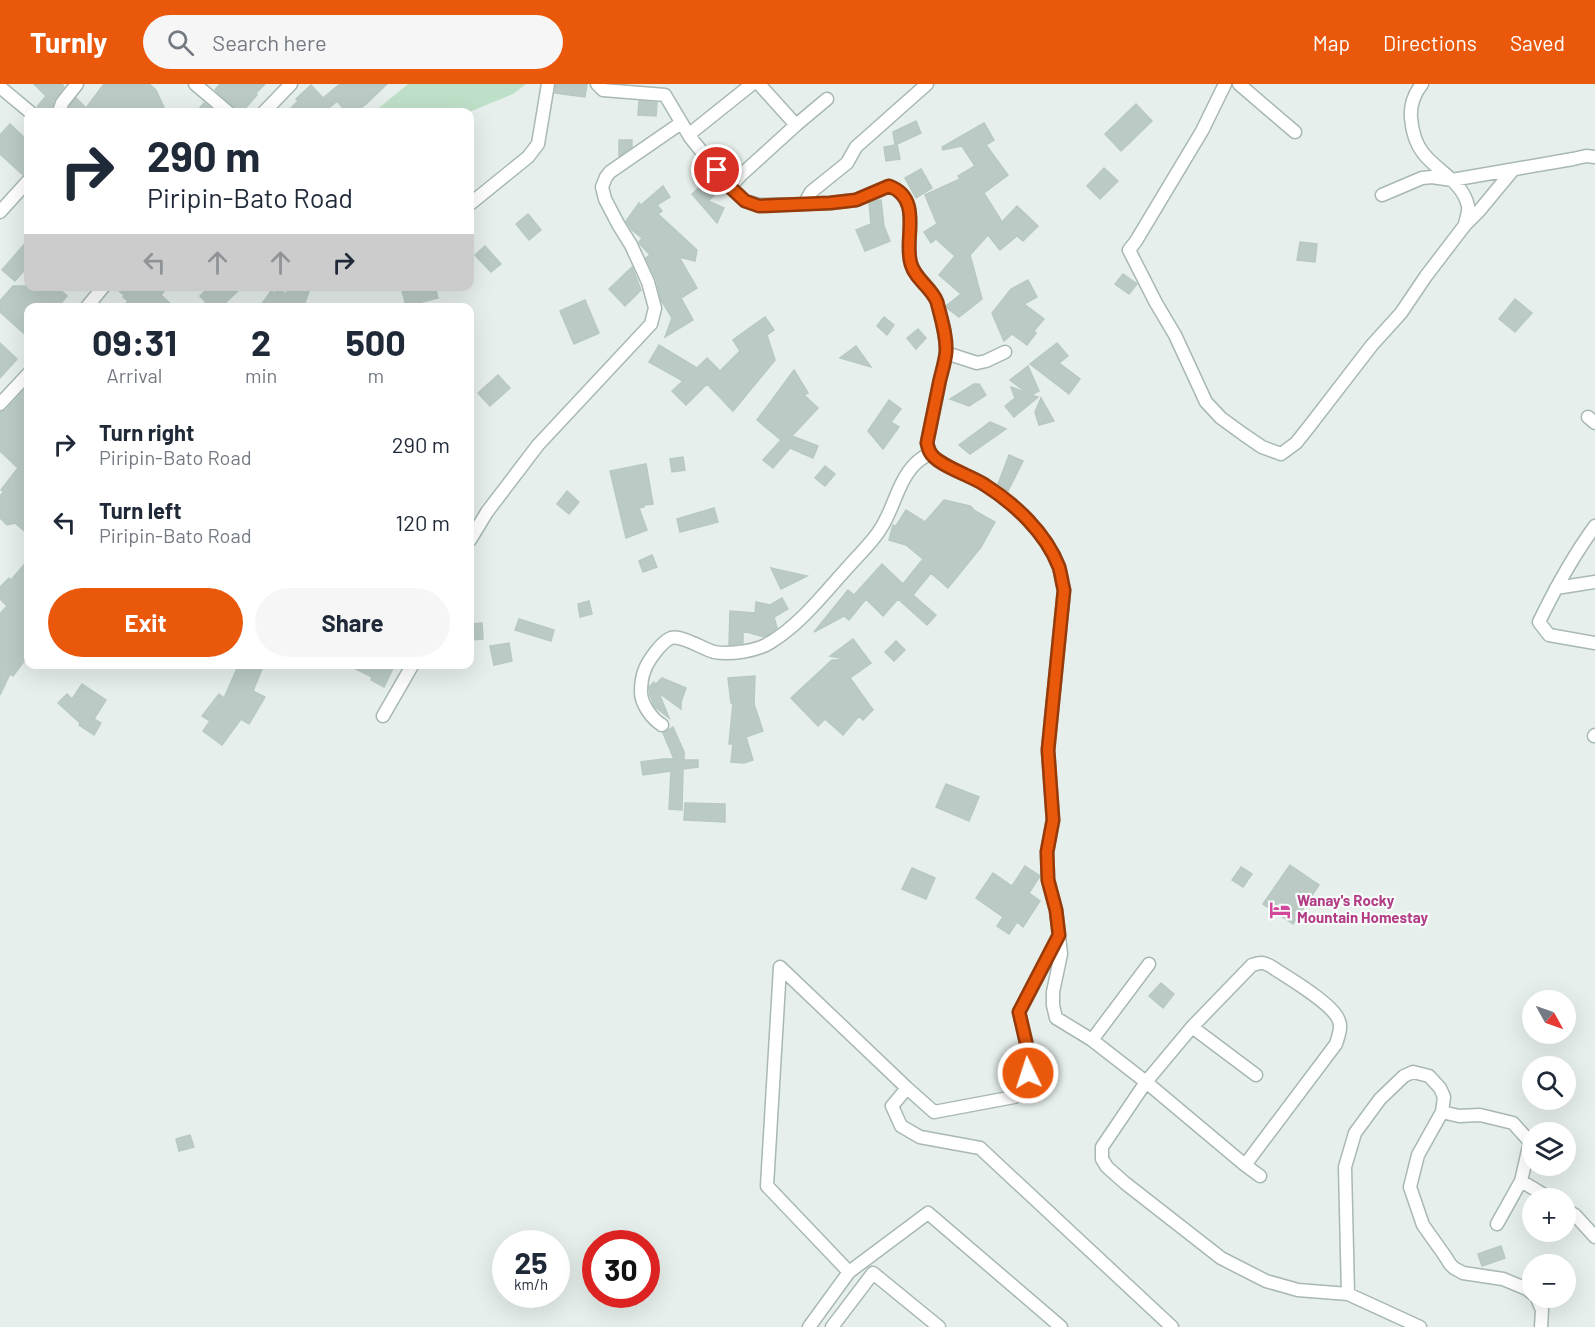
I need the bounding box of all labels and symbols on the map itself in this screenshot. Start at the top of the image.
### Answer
pin [691,144,742,195]
place label: Wanay's Rocky Mountain Homestay [1297,891,1428,926]
hotel icon: Wanay's Rocky Mountain Homestay [1268,898,1292,922]
north arrow [1522,990,1576,1044]
position arrow [996,1041,1060,1105]
speed limit sign: 30 [582,1230,660,1308]

